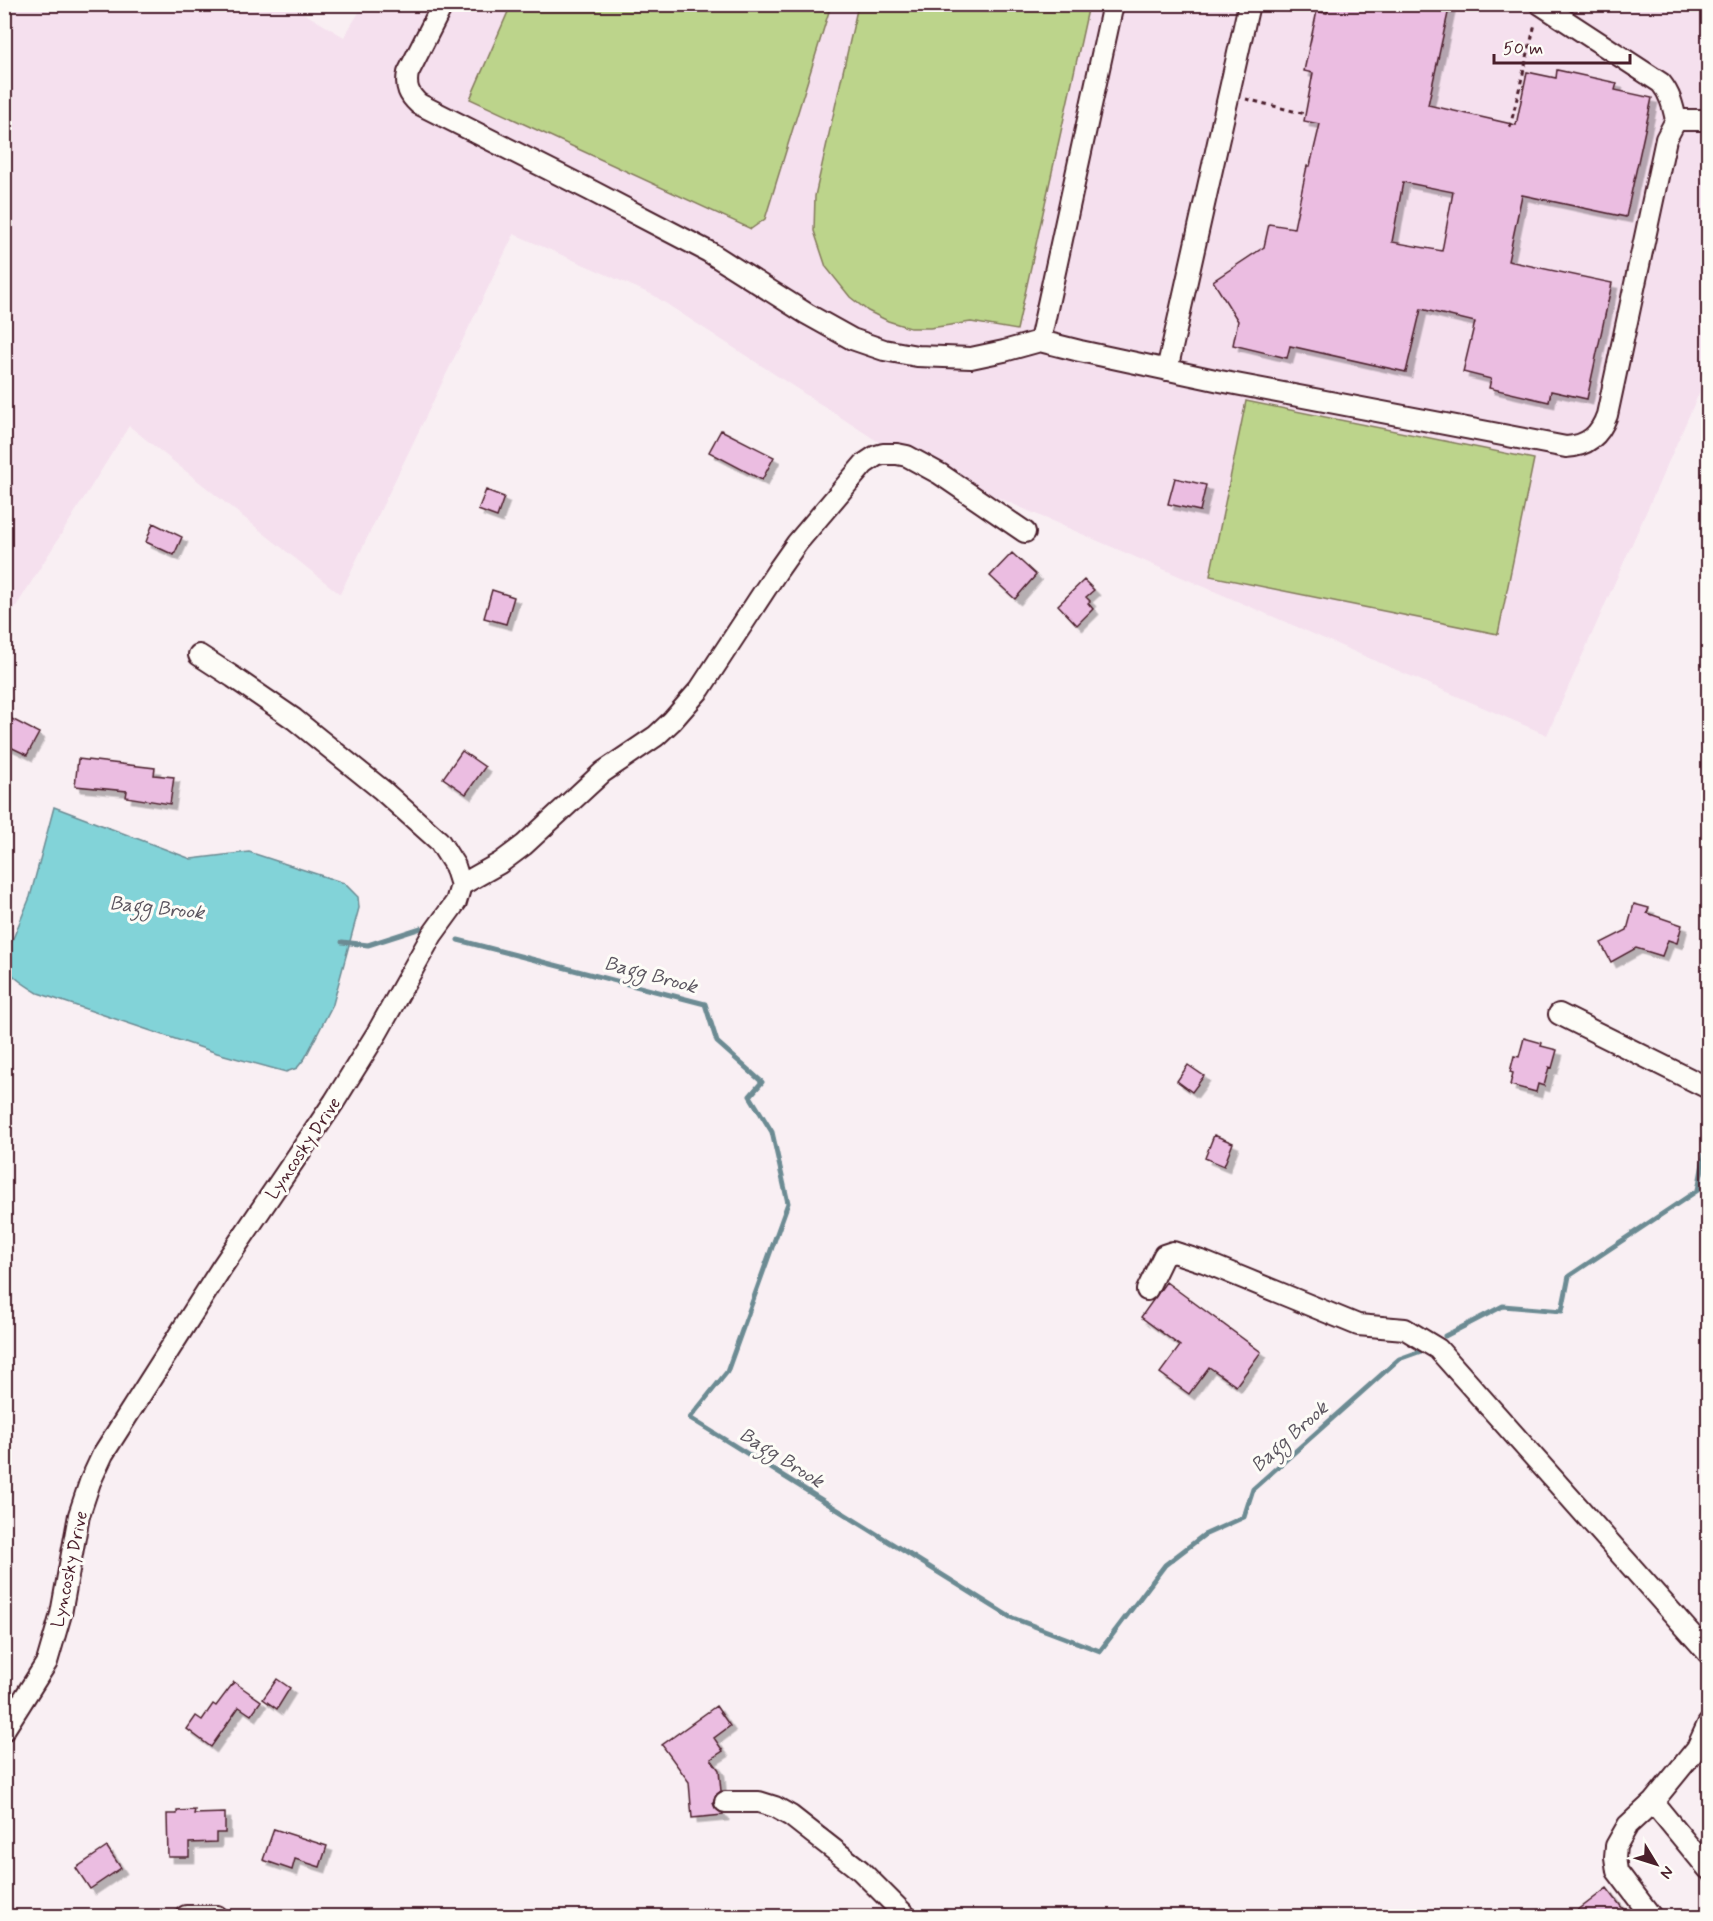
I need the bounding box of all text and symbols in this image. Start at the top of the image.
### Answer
scale bar [1494,27,1630,65]
text: 50 m [1503,37,1543,61]
water label: Bagg Brook [108,890,207,929]
water label: Bagg Brook [601,950,702,1003]
street label: Lyncosky Drive [261,1093,347,1204]
water label: Bagg Brook [1246,1394,1337,1480]
water label: Bagg Brook [733,1422,830,1498]
street label: Lyncosky Drive [46,1509,94,1630]
north arrow [1626,1834,1686,1894]
text: N [1655,1862,1678,1883]

